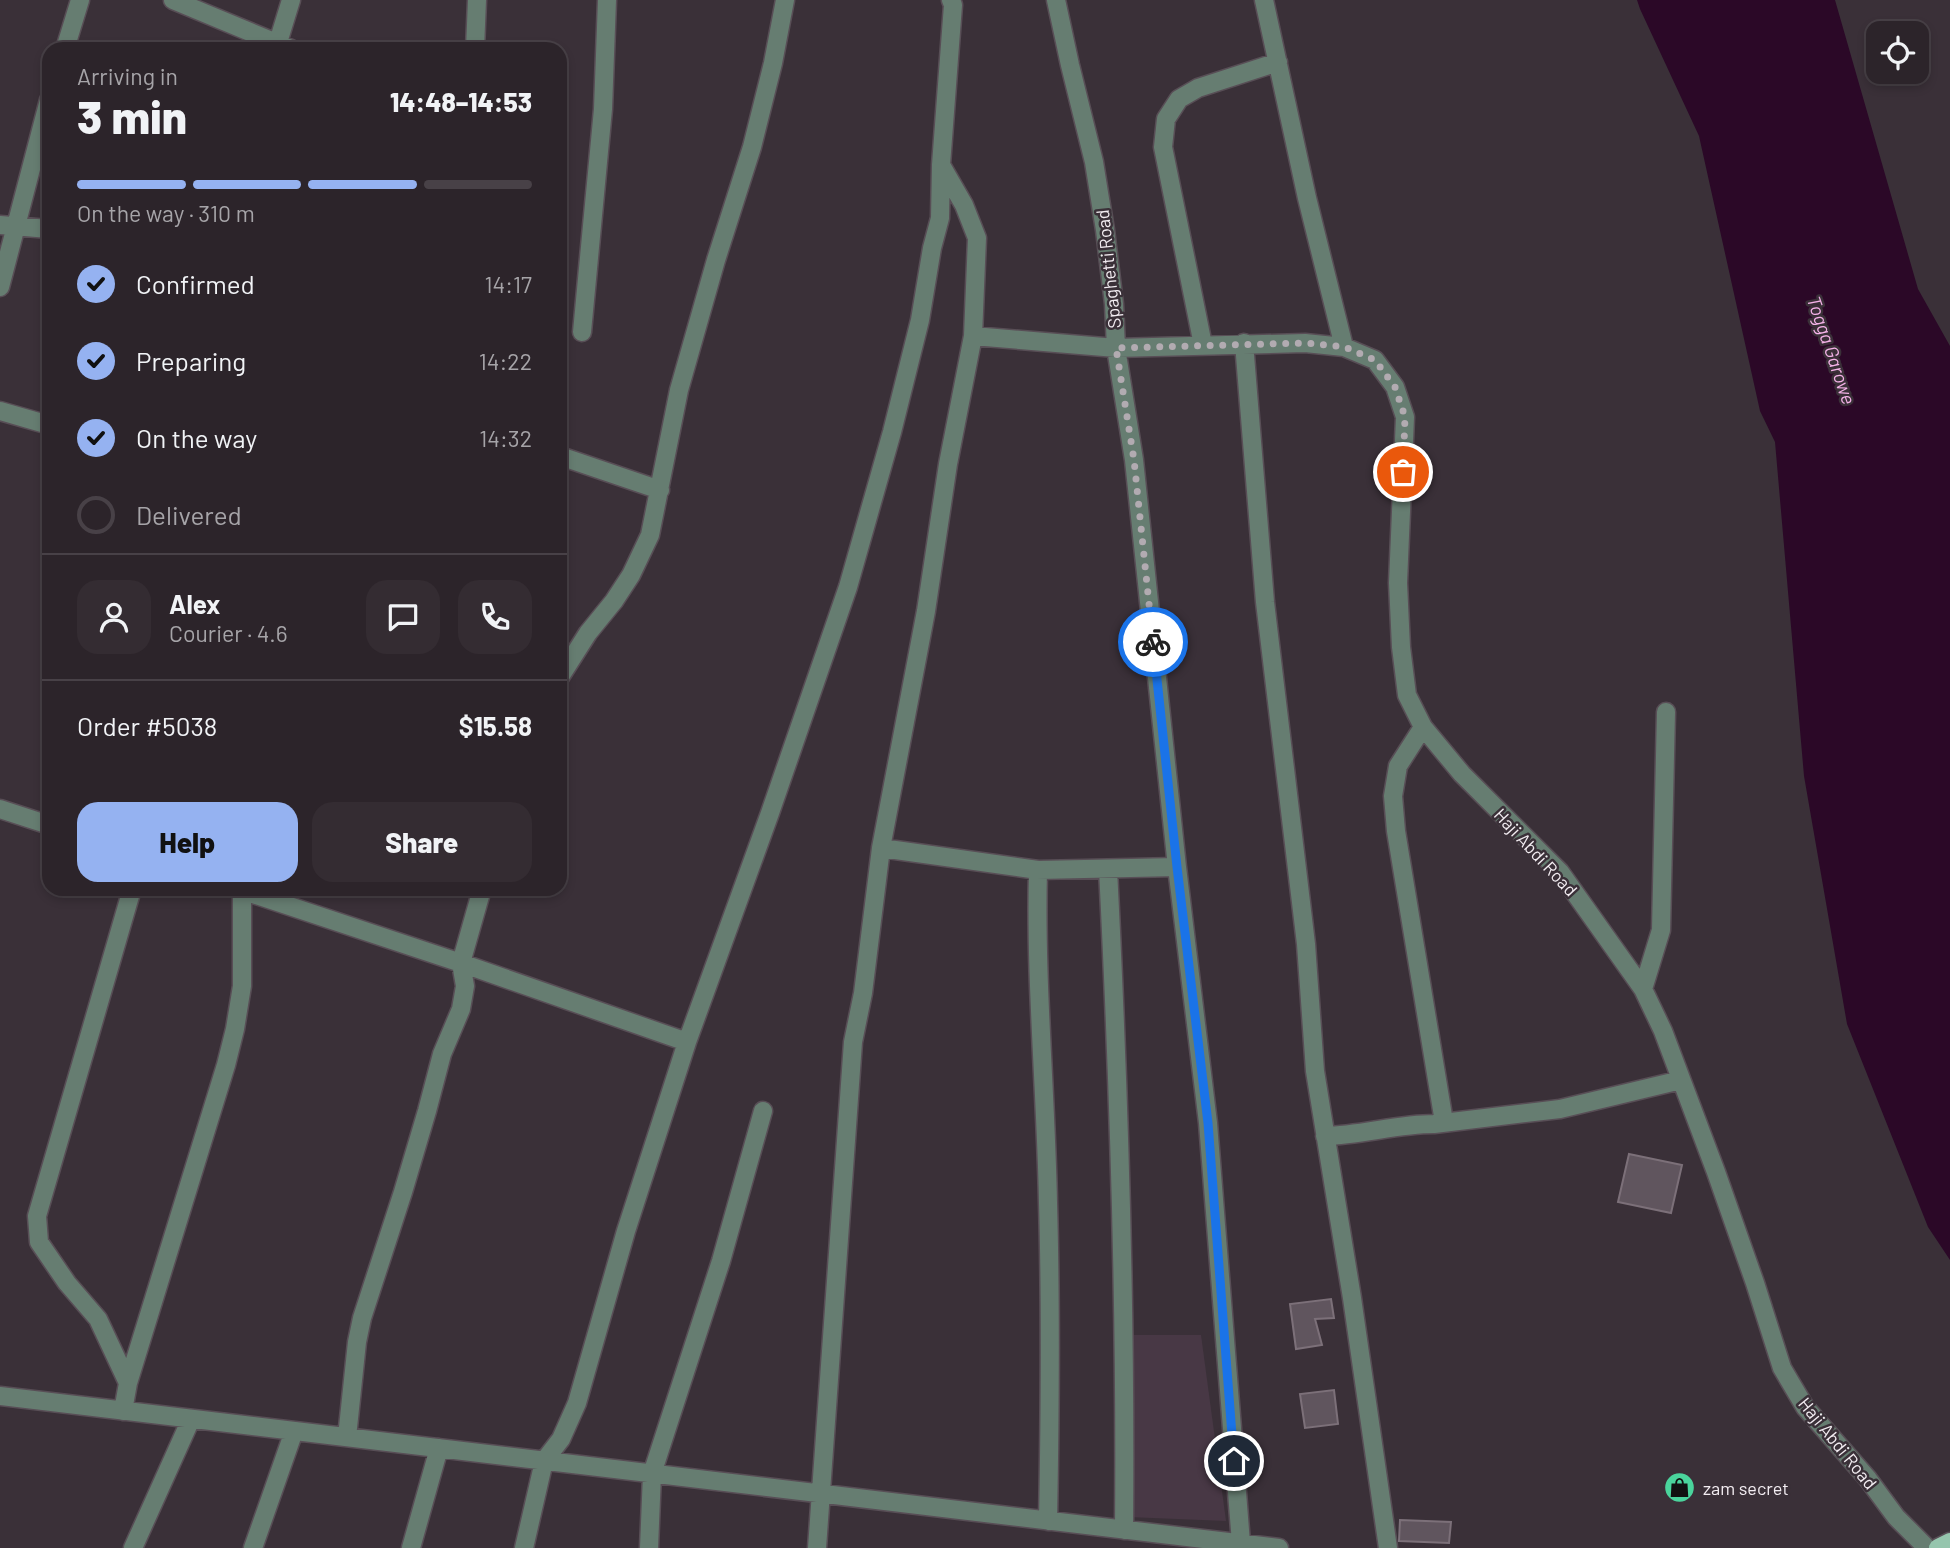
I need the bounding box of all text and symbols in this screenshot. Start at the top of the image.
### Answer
map controls [1866,21,1929,84]
button: locate [1866,21,1929,84]
text: Arriving in [77,62,178,90]
text: 14:48–14:53 [390,86,532,117]
text: 3 min [77,88,187,143]
text: On the way · 310 m [77,199,255,227]
street label: Spaghetti Road [1091,208,1125,330]
icon: check [77,265,115,303]
text: Confirmed [136,268,255,299]
text: 14:17 [485,270,532,298]
water label: Togga Garowe [1803,293,1861,407]
icon: check [77,342,115,380]
text: Preparing [136,345,246,376]
text: 14:22 [479,347,532,375]
icon: check [77,419,115,457]
text: On the way [136,422,257,453]
text: 14:32 [479,424,532,452]
pin [1373,442,1433,502]
icon: bag [1384,453,1422,491]
text: Delivered [136,499,242,530]
button: person [77,580,151,654]
button: chat [366,580,440,654]
button: phone [458,580,532,654]
text: Alex [169,588,220,619]
courier [1118,607,1188,677]
text: Courier · 4.6 [169,619,288,647]
icon: bike [1134,623,1172,661]
text: Order #5038 [77,710,217,741]
text: $15.58 [459,710,532,741]
button: Help [77,802,298,882]
button: Share [312,802,532,882]
street label: Haji Abdi Road [1490,804,1582,900]
street label: Haji Abdi Road [1794,1393,1882,1493]
pin [1204,1431,1264,1491]
icon: home [1215,1442,1253,1480]
shop icon: zam secret [1663,1471,1697,1505]
place label: zam secret [1703,1477,1789,1499]

